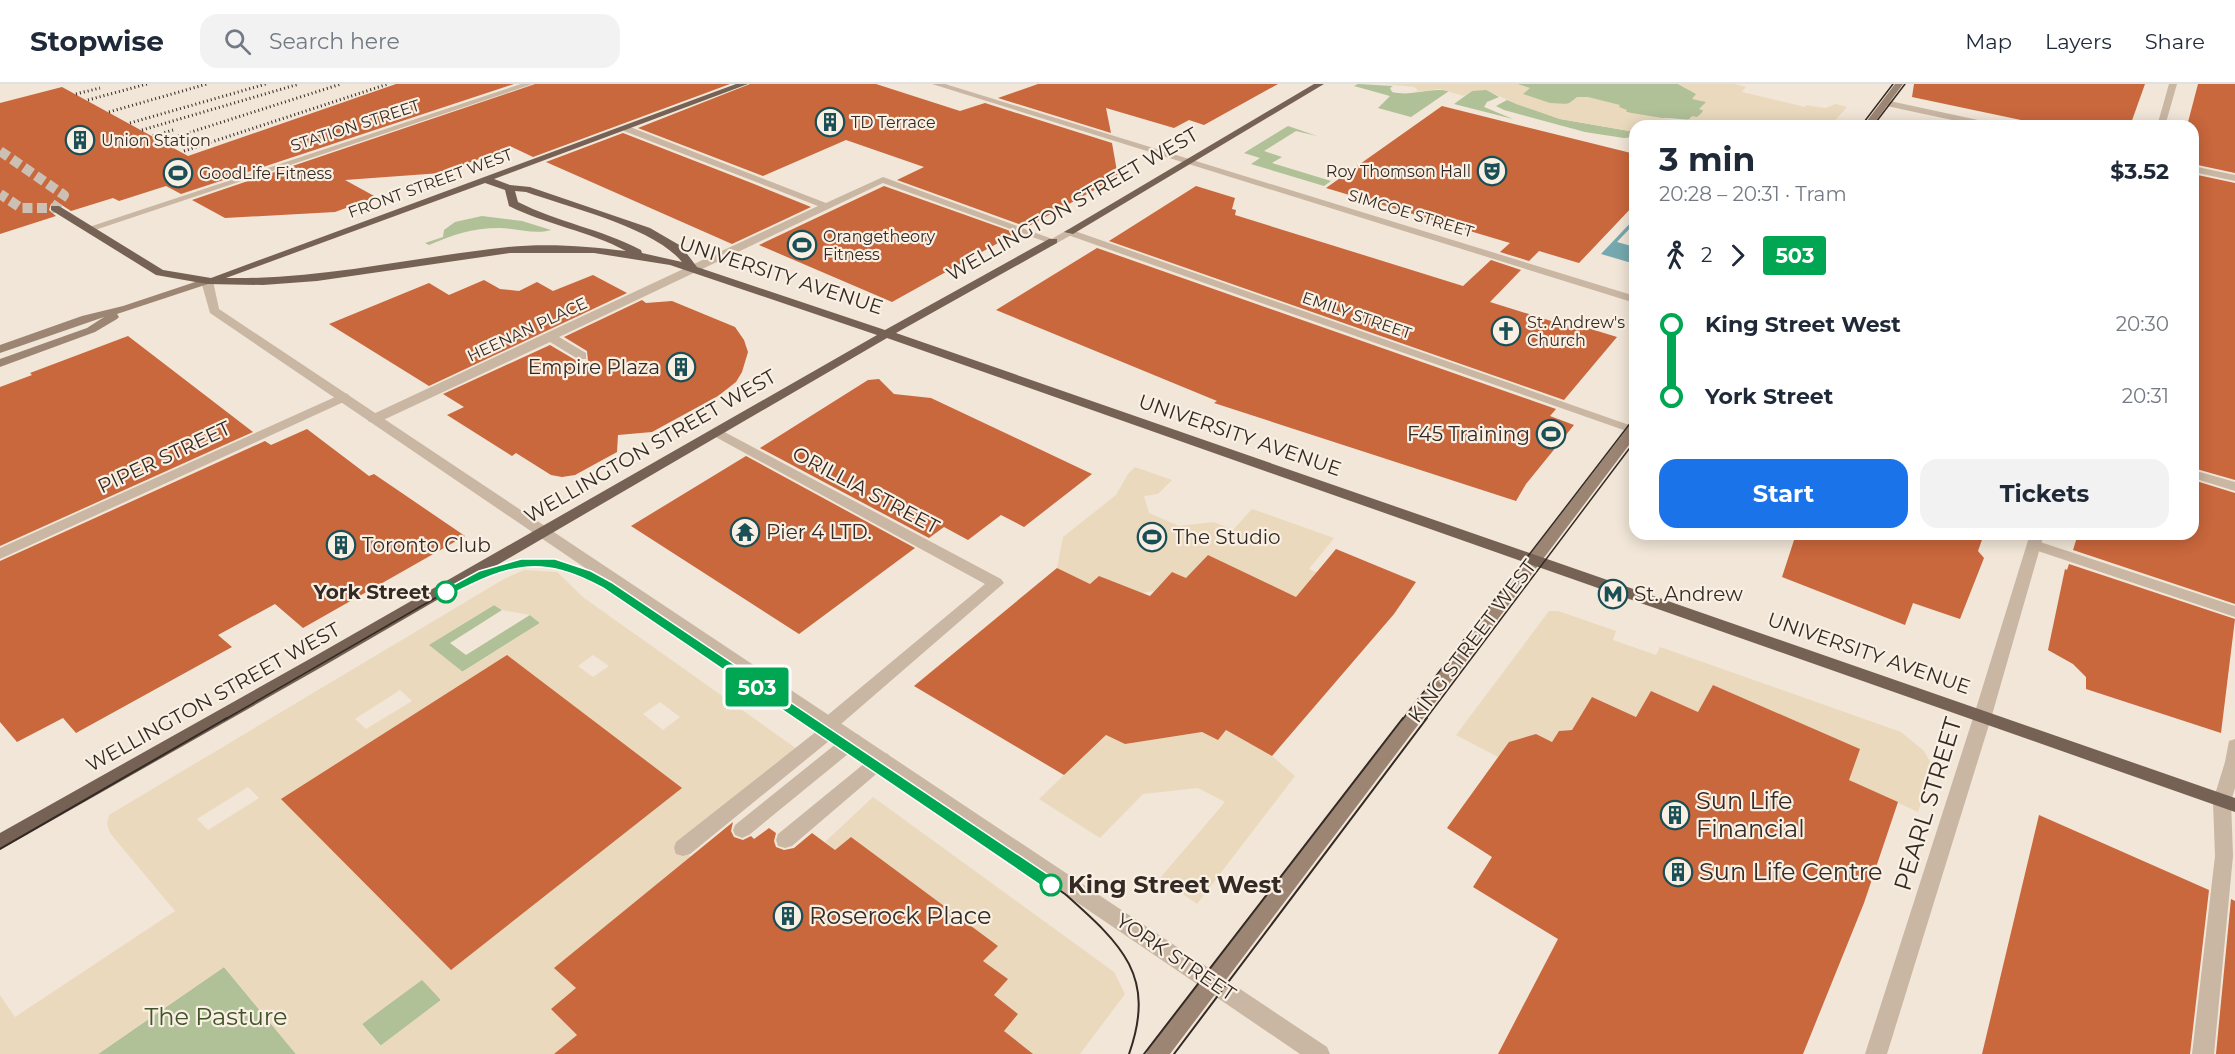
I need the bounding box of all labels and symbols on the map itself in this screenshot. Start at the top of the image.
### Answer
street label: STATION STREET [288,95,423,155]
building icon: TD Terrace [814,106,846,138]
place label: TD Terrace [851,113,936,132]
street label: WELLINGTON STREET WEST [942,122,1203,286]
building icon: Union Station [64,124,96,156]
place label: Union Station [101,131,211,150]
street label: FRONT STREET WEST [345,145,516,222]
theatre icon: Roy Thomson Hall [1476,155,1508,187]
sports icon: GoodLife Fitness [162,157,194,189]
place label: Roy Thomson Hall [1326,162,1471,181]
place label: GoodLife Fitness [199,164,332,183]
street label: SIMCOE STREET [1346,185,1477,242]
place label: Orangetheory Fitness [823,227,935,264]
sports icon: Orangetheory Fitness [786,229,818,261]
street label: UNIVERSITY AVENUE [676,231,886,319]
street label: EMILY STREET [1300,288,1415,343]
street label: HEENAN PLACE [464,293,590,366]
place label: St. Andrew's Church [1527,313,1625,350]
church icon: St. Andrew's Church [1490,315,1522,347]
building icon: Empire Plaza [665,351,697,383]
place label: Empire Plaza [528,355,660,379]
street label: WELLINGTON STREET WEST [520,364,781,528]
street label: UNIVERSITY AVENUE [1135,389,1345,481]
street label: PIPER STREET [94,416,235,498]
sports icon: F45 Training [1535,418,1567,450]
place label: F45 Training [1407,422,1530,446]
street label: ORILLIA STREET [789,441,944,539]
temple icon: Pier 4 LTD. [729,516,761,548]
place label: Pier 4 LTD. [766,520,872,544]
sports icon: The Studio [1136,521,1168,553]
place label: The Studio [1173,525,1281,549]
building icon: Toronto Club [325,529,357,561]
place label: Toronto Club [362,533,491,557]
street label: KING STREET WEST [1403,554,1541,727]
metro station icon: St. Andrew [1597,578,1629,610]
place label: York Street [312,580,430,604]
marker: York Street [435,581,457,603]
place label: St. Andrew [1634,582,1743,606]
street label: UNIVERSITY AVENUE [1764,607,1974,699]
street label: WELLINGTON STREET WEST [82,617,345,777]
line badge: 503 [722,668,792,706]
street label: PEARL STREET [1887,714,1968,894]
place label: Sun Life Financial [1696,786,1805,843]
building icon: Sun Life Financial [1659,799,1691,831]
building icon: Sun Life Centre [1662,856,1694,888]
place label: Sun Life Centre [1699,857,1882,886]
place label: King Street West [1068,870,1282,899]
marker: King Street West [1040,874,1062,896]
building icon: Roserock Place [772,900,804,932]
place label: Roserock Place [809,901,992,930]
street label: YORK STREET [1112,908,1241,1006]
park label: The Pasture [144,1002,288,1031]

